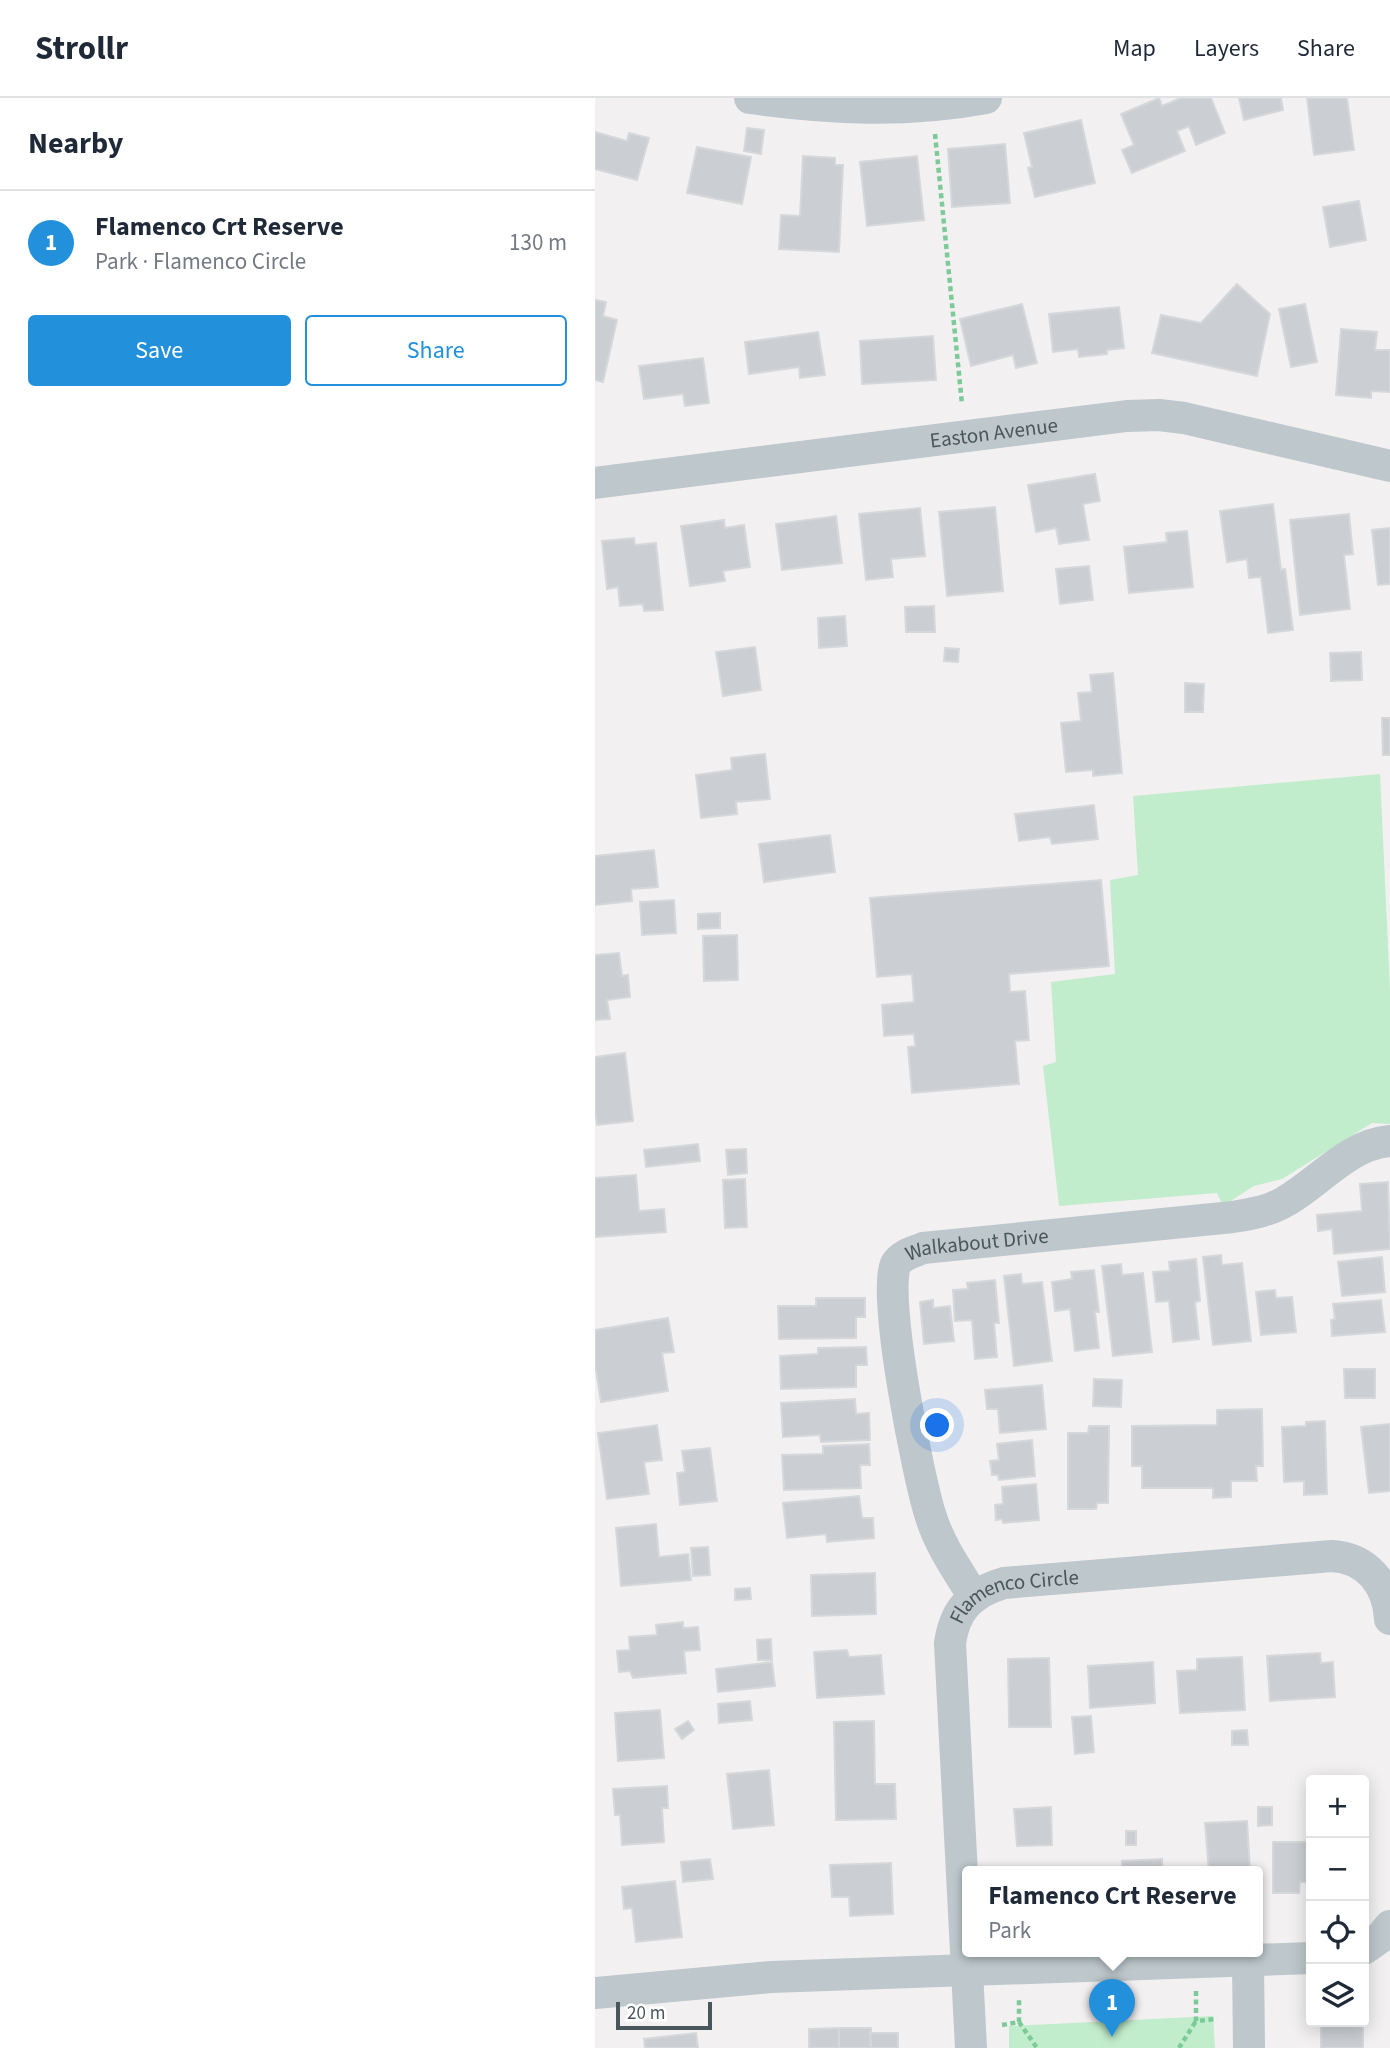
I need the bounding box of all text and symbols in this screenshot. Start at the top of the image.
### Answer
text: Strollr [35,25,128,72]
text: Map [1113,31,1156,66]
text: Layers [1194,31,1259,66]
text: Share [1297,31,1355,66]
text: Nearby [28,122,123,165]
text: Flamenco Crt Reserve [95,208,344,245]
text: 1 [45,226,57,259]
text: 130 m [509,226,567,259]
text: Park · Flamenco Circle [95,245,306,278]
button: Save [28,315,291,386]
button: Share [305,315,567,386]
street label: Easton Avenue [928,410,1060,456]
street label: Walkabout Drive [901,1221,1050,1269]
your location [920,1408,954,1442]
street label: Flamenco Circle [942,1562,1080,1629]
map controls [1306,1775,1369,2027]
button: + [1306,1775,1369,1838]
button: − [1306,1838,1369,1901]
popup [962,1866,1263,1957]
text: Flamenco Crt Reserve [988,1877,1237,1914]
button: locate [1306,1901,1369,1964]
text: Park [988,1914,1031,1947]
button: layers [1306,1964,1369,2027]
pin: 1 [1089,1979,1135,2037]
scale bar [616,1999,712,2031]
text: 20 m [627,2000,665,2027]

